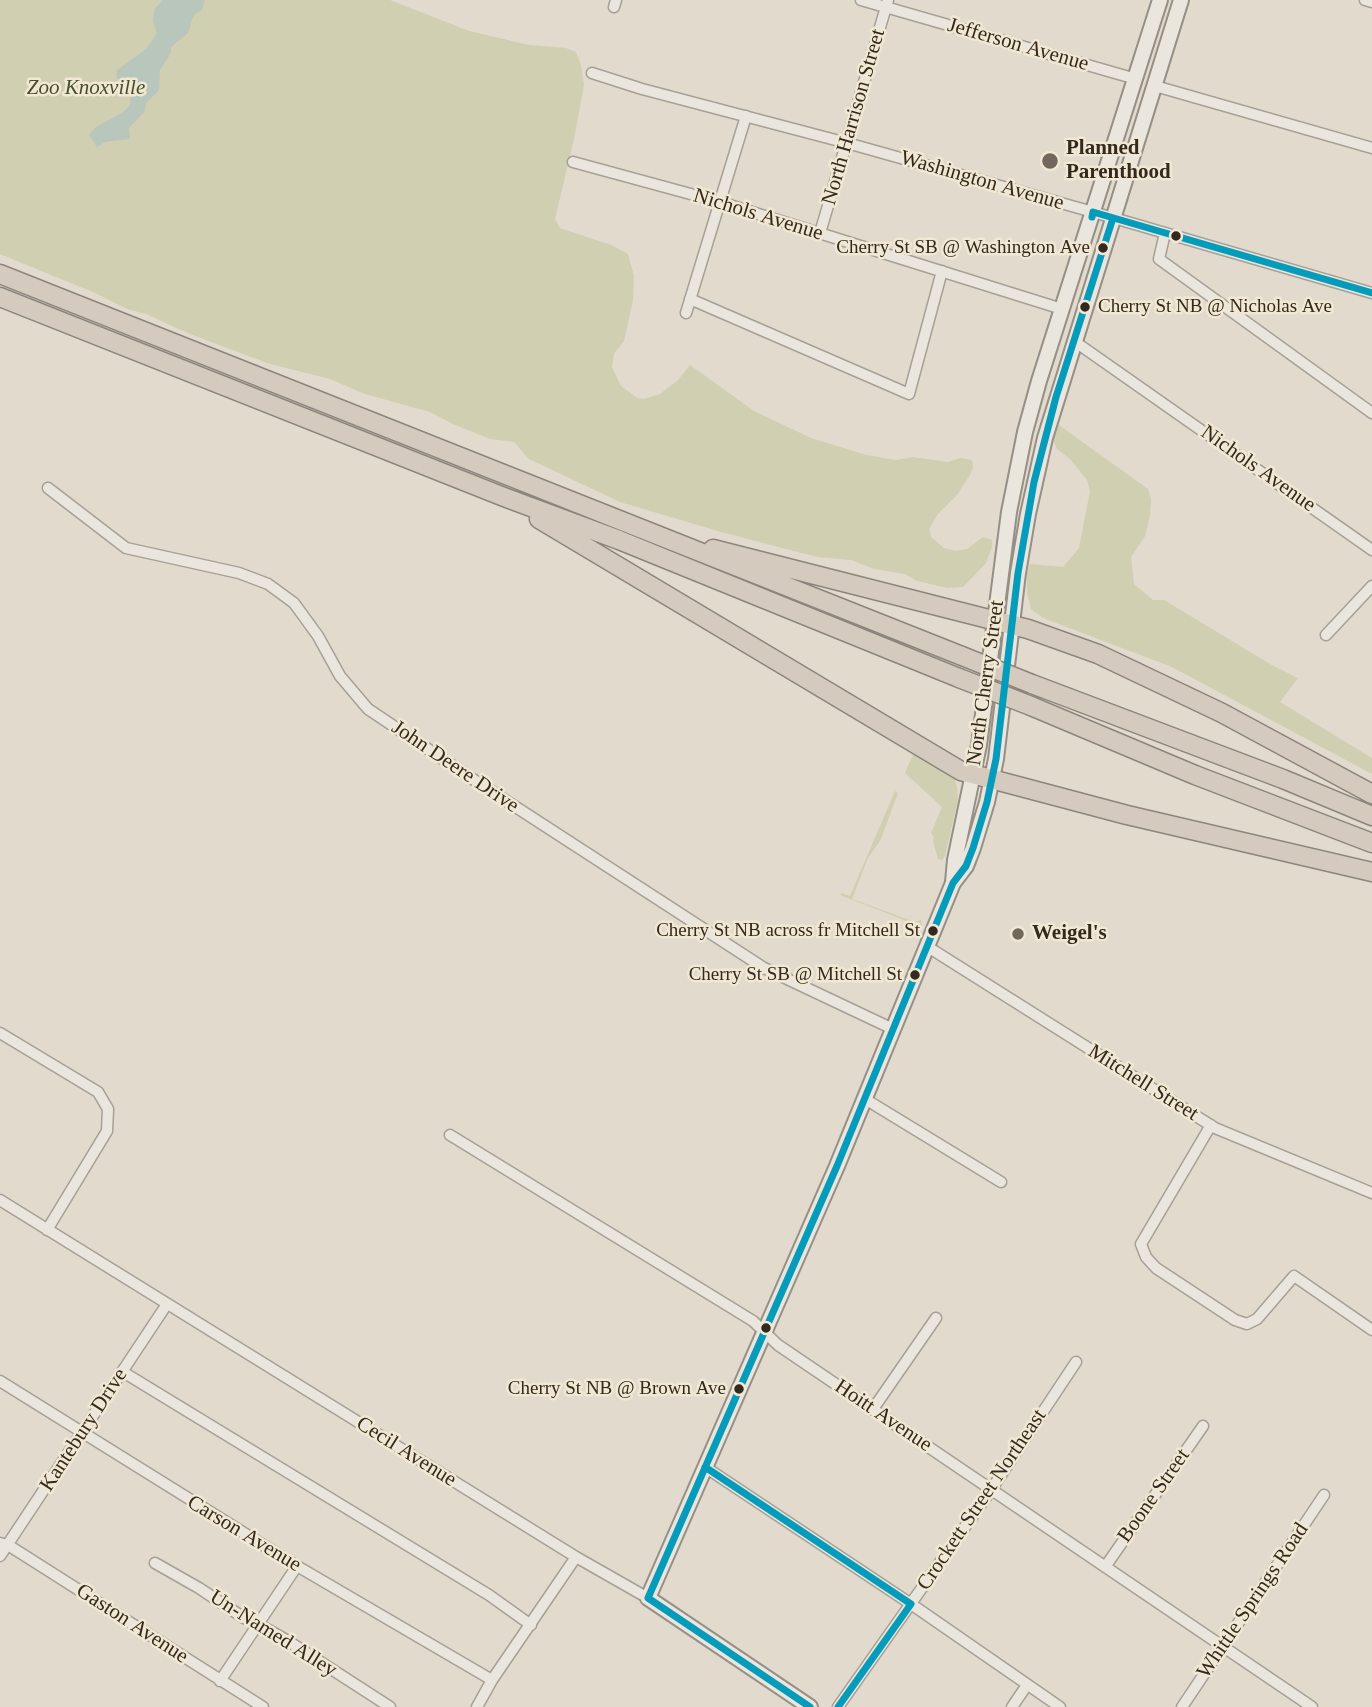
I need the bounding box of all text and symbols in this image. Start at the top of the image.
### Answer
street label: Jefferson Avenue [945,13,1091,77]
street label: North Harrison Street [817,26,891,208]
park label: Zoo Knoxville [27,75,145,101]
place label: Planned Parenthood [1066,136,1171,186]
street label: Washington Avenue [897,146,1067,216]
marker: Planned Parenthood [1040,151,1060,171]
street label: Nichols Avenue [690,183,826,247]
unlabelled marker [1169,229,1183,243]
place label: Cherry St SB @ Washington Ave [836,237,1090,259]
marker: Cherry St SB @ Washington Ave [1096,241,1110,255]
place label: Cherry St NB @ Nicholas Ave [1098,296,1332,318]
marker: Cherry St NB @ Nicholas Ave [1078,300,1092,314]
street label: Nichols Avenue [1196,420,1320,518]
street label: North Cherry Street [962,599,1010,767]
street label: John Deere Drive [387,715,523,819]
place label: Cherry St NB across fr Mitchell St [656,920,920,942]
place label: Weigel's [1032,921,1107,947]
marker: Cherry St NB across fr Mitchell St [926,924,940,938]
marker: Weigel's [1010,926,1026,942]
place label: Cherry St SB @ Mitchell St [689,964,902,986]
marker: Cherry St SB @ Mitchell St [908,968,922,982]
street label: Mitchell Street [1083,1039,1203,1127]
unlabelled marker [759,1321,773,1335]
street label: Kantebury Drive [35,1364,133,1496]
street label: Hoitt Avenue [829,1374,937,1458]
place label: Cherry St NB @ Brown Ave [508,1378,726,1400]
marker: Cherry St NB @ Brown Ave [732,1382,746,1396]
street label: Crockett Street Northeast [912,1404,1052,1596]
street label: Cecil Avenue [351,1411,461,1493]
street label: Boone Street [1112,1444,1196,1548]
street label: Carson Avenue [182,1490,306,1578]
street label: Whittle Springs Road [1192,1519,1314,1683]
street label: Gaston Avenue [71,1578,193,1670]
street label: Un-Named Alley [205,1585,341,1683]

